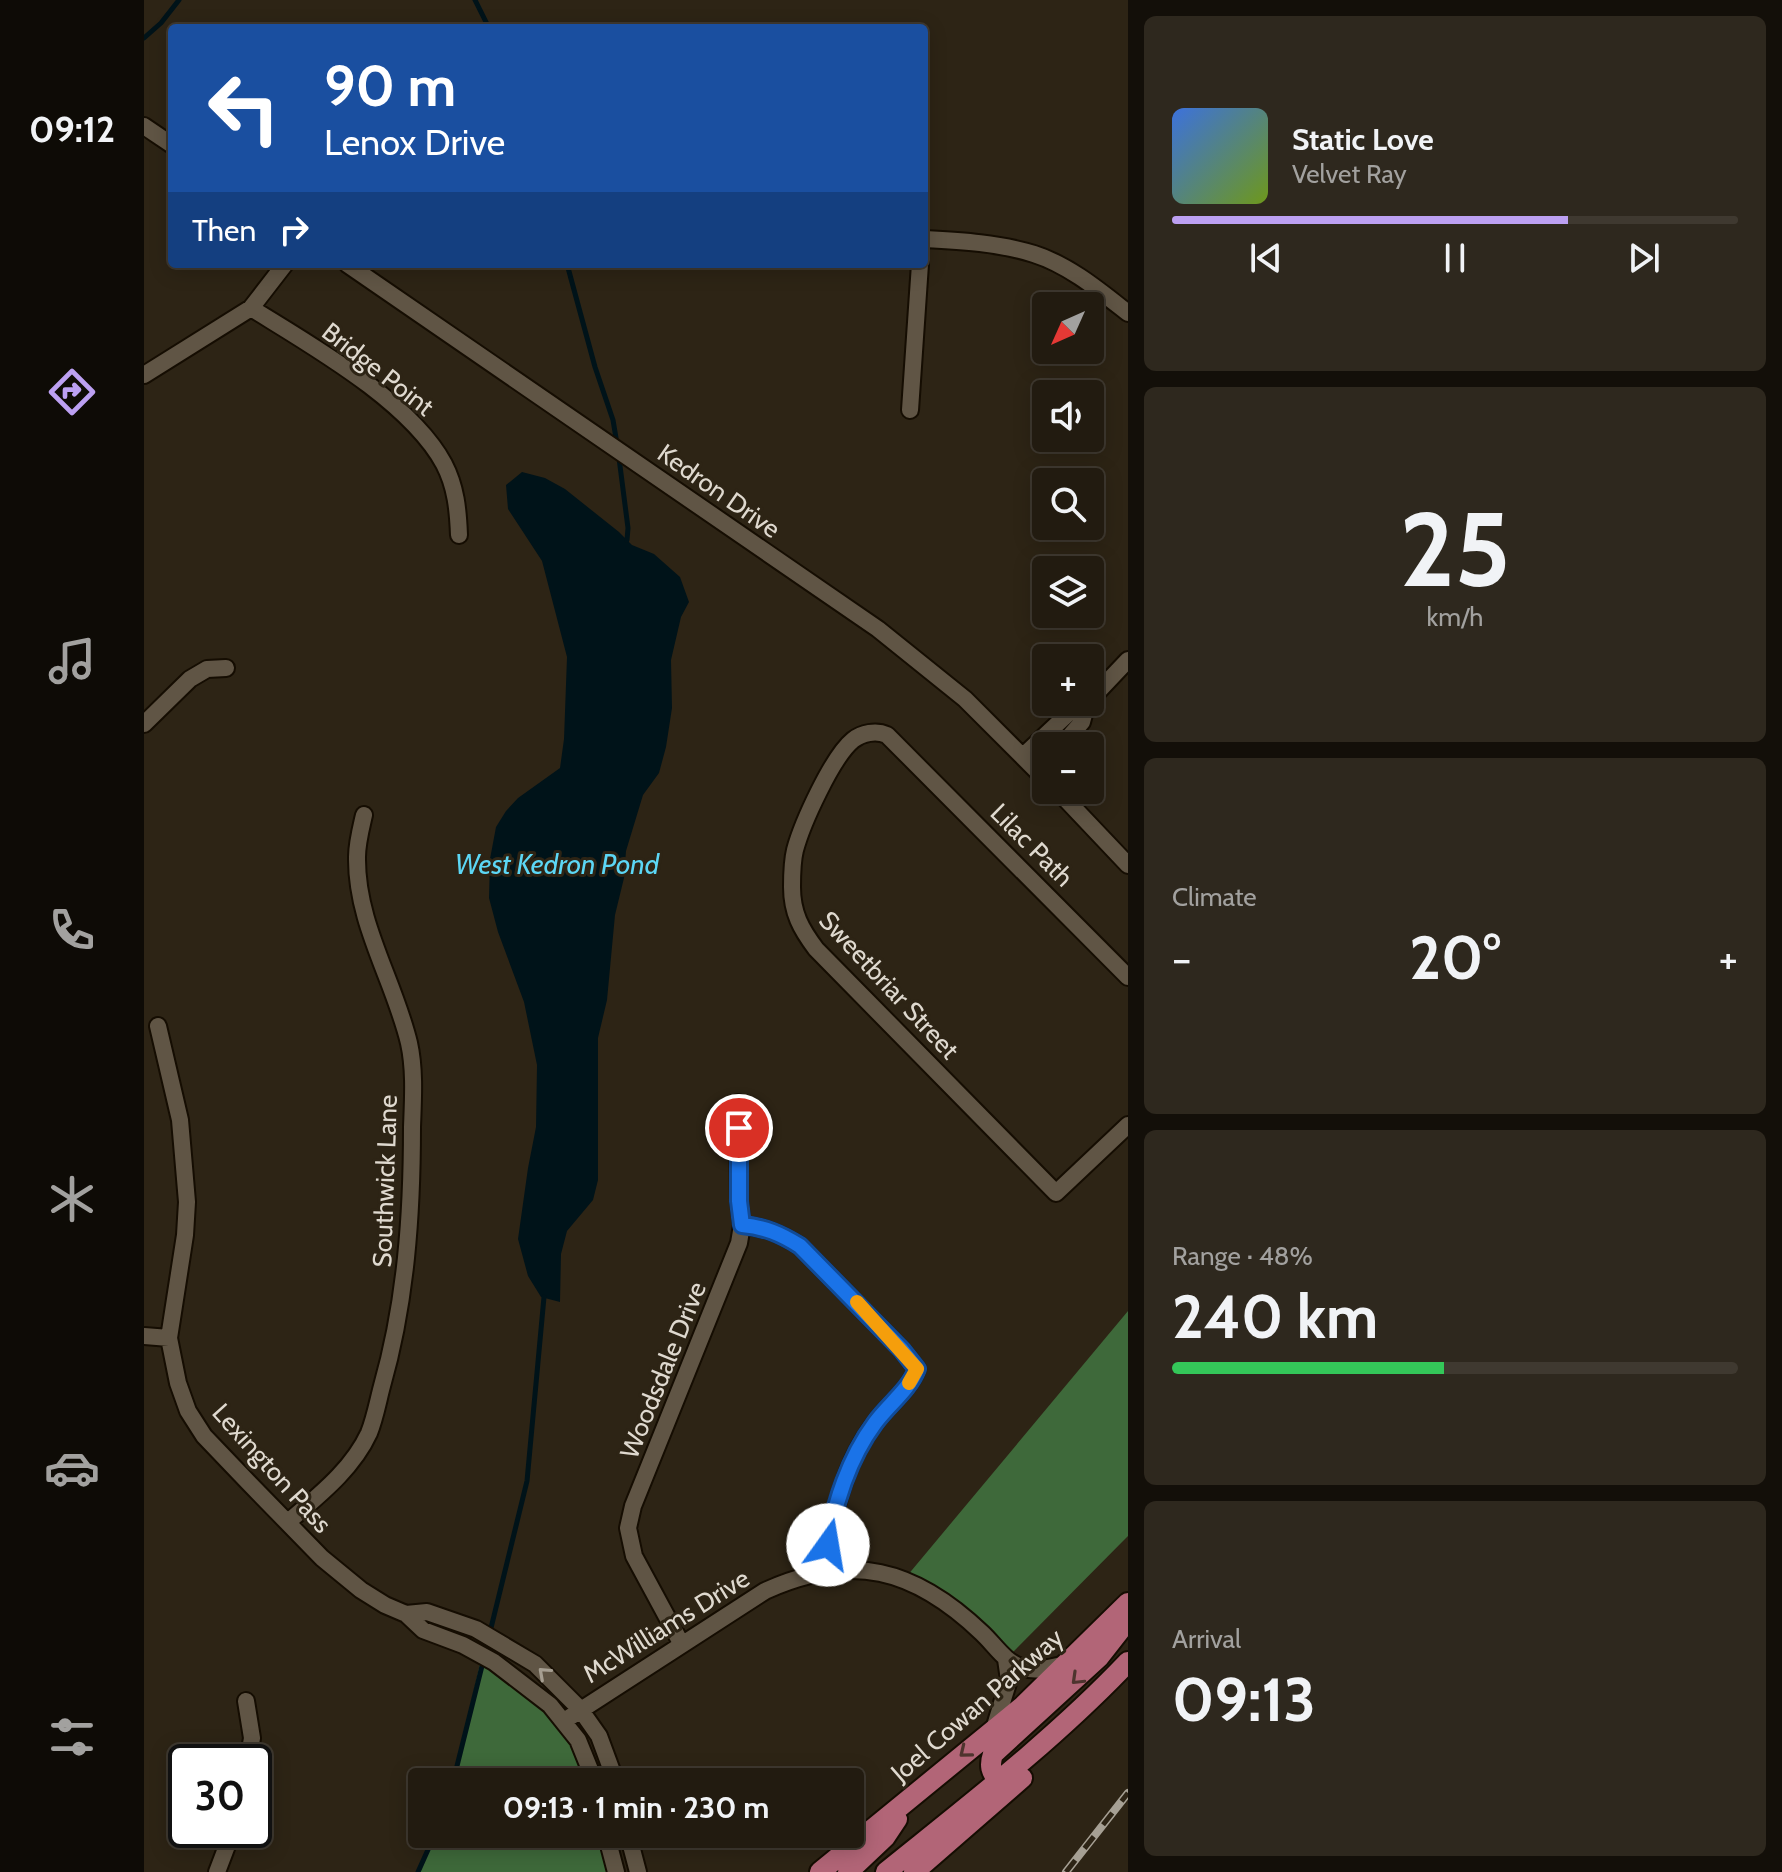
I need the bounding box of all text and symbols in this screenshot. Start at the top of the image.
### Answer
text: 90 m [324,52,456,120]
icon: left [192,56,296,160]
text: 09:12 [29,107,115,151]
text: Lenox Drive [324,120,505,164]
text: Static Love [1292,121,1434,158]
text: Velvet Ray [1292,158,1407,190]
icon: right [272,208,316,252]
text: Then [192,212,256,249]
icon: previous [1244,236,1288,280]
icon: pause [1433,236,1477,280]
icon: next [1622,236,1666,280]
north arrow [1032,292,1104,364]
map controls [1032,292,1104,804]
street label: Bridge Point [316,315,440,423]
icon: directions [44,364,100,420]
button: sound [1032,380,1104,452]
street label: Kedron Drive [651,437,787,545]
button: search [1032,468,1104,540]
text: 25 [1400,486,1510,612]
button: layers [1032,556,1104,628]
text: km/h [1427,601,1483,633]
icon: music [44,633,100,689]
button: + [1032,644,1104,716]
button: − [1032,732,1104,804]
street label: Lilac Path [984,797,1080,893]
water label: West Kedron Pond [455,847,661,881]
text: Climate [1172,881,1257,913]
icon: phone [44,902,100,958]
street label: Sweetbriar Street [812,904,966,1066]
text: 20° [1409,921,1501,994]
text: − [1172,932,1191,985]
text: + [1719,932,1738,985]
street label: Southwick Lane [366,1094,404,1268]
pin [705,1094,773,1162]
icon: arrive [717,1106,761,1150]
icon: climate [44,1171,100,1227]
text: Range · 48% [1172,1240,1313,1272]
street label: Woodsdale Drive [613,1277,713,1463]
text: 240 km [1172,1280,1378,1353]
street label: Lexington Pass [206,1397,339,1539]
icon: car [44,1440,100,1496]
position arrow [786,1503,870,1587]
street label: McWilliams Drive [577,1562,755,1690]
street label: Joel Cowan Parkway [883,1621,1070,1789]
text: Arrival [1172,1623,1241,1655]
text: 09:13 [1172,1663,1316,1736]
one-way arrow [538,1668,553,1682]
one-way arrow [1072,1669,1086,1684]
icon: filters [44,1709,100,1765]
one-way arrow [959,1743,974,1757]
speed limit sign: 30 [168,1744,272,1848]
text: 09:13 · 1 min · 230 m [503,1789,769,1826]

